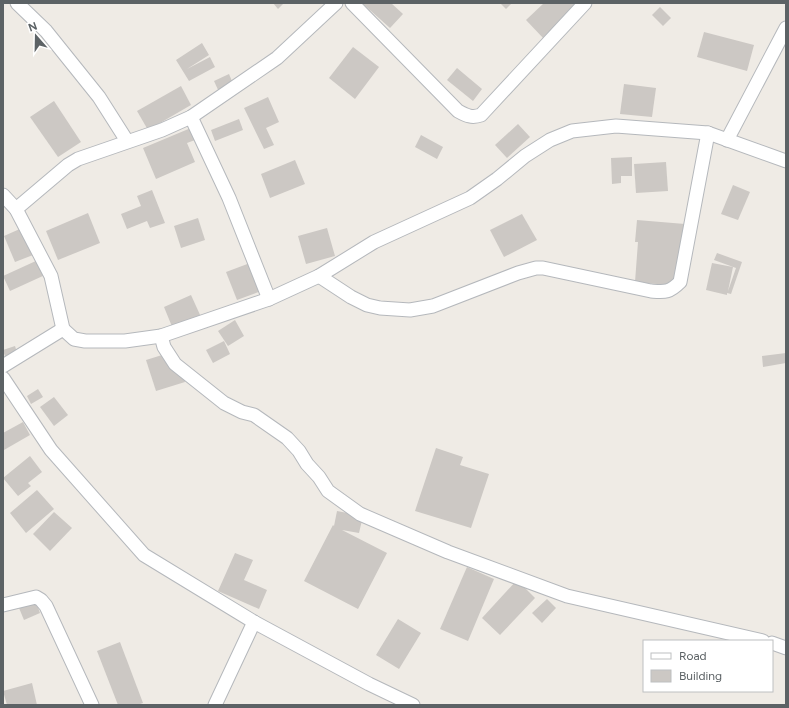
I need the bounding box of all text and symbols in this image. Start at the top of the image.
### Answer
north arrow [16,16,56,56]
text: N [27,20,39,35]
legend [643,640,773,692]
text: Road [679,649,707,663]
text: Building [679,669,722,683]

